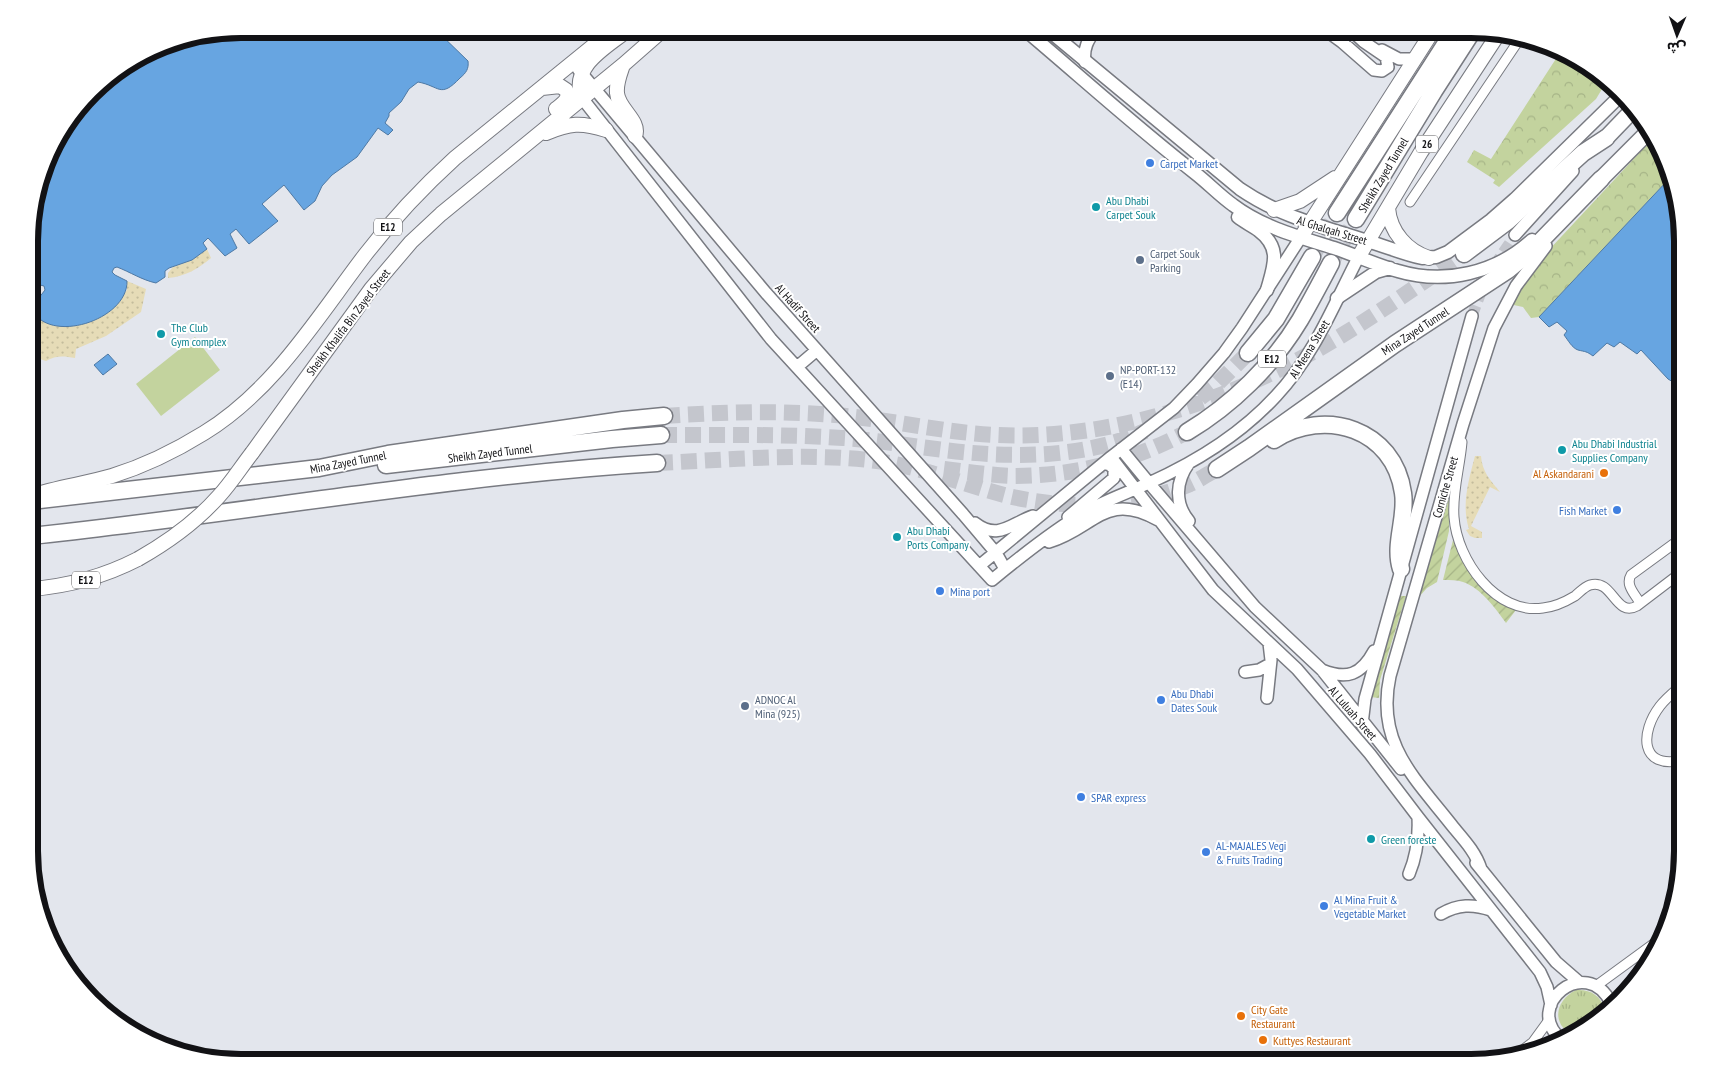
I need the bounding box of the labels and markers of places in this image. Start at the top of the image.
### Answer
place label: Carpet Market [1160,156,1219,171]
marker: Carpet Market [1144,157,1156,169]
place label: Abu Dhabi Carpet Souk [1106,193,1156,222]
marker: Abu Dhabi Carpet Souk [1090,201,1102,213]
place label: Carpet Souk Parking [1150,246,1200,275]
marker: Carpet Souk Parking [1134,254,1146,266]
place label: The Club Gym complex [171,320,227,349]
marker: The Club Gym complex [155,328,167,340]
place label: NP-PORT-132 (E14) [1120,362,1176,391]
marker: NP-PORT-132 (E14) [1104,370,1116,382]
place label: Abu Dhabi Industrial Supplies Company [1572,436,1657,465]
marker: Abu Dhabi Industrial Supplies Company [1556,444,1568,456]
place label: Al Askandarani [1533,466,1594,481]
marker: Al Askandarani [1598,467,1610,479]
place label: Fish Market [1559,503,1608,518]
marker: Fish Market [1611,504,1623,516]
place label: Abu Dhabi Ports Company [907,523,969,552]
marker: Abu Dhabi Ports Company [891,531,903,543]
place label: Mina port [950,584,991,599]
marker: Mina port [934,585,946,597]
place label: Abu Dhabi Dates Souk [1171,686,1217,715]
place label: ADNOC Al Mina (925) [755,692,800,721]
marker: Abu Dhabi Dates Souk [1155,694,1167,706]
marker: ADNOC Al Mina (925) [739,700,751,712]
place label: SPAR express [1091,790,1146,805]
marker: SPAR express [1075,791,1087,803]
place label: Green foreste [1381,832,1436,847]
marker: Green foreste [1365,833,1377,845]
place label: AL-MAJALES Vegi & Fruits Trading [1216,838,1286,867]
marker: AL-MAJALES Vegi & Fruits Trading [1200,846,1212,858]
place label: Al Mina Fruit & Vegetable Market [1333,892,1407,921]
marker: Al Mina Fruit & Vegetable Market [1318,900,1330,912]
place label: City Gate Restaurant [1251,1002,1296,1031]
marker: City Gate Restaurant [1235,1010,1247,1022]
place label: Kuttyes Restaurant [1273,1033,1351,1048]
marker: Kuttyes Restaurant [1257,1034,1269,1046]

